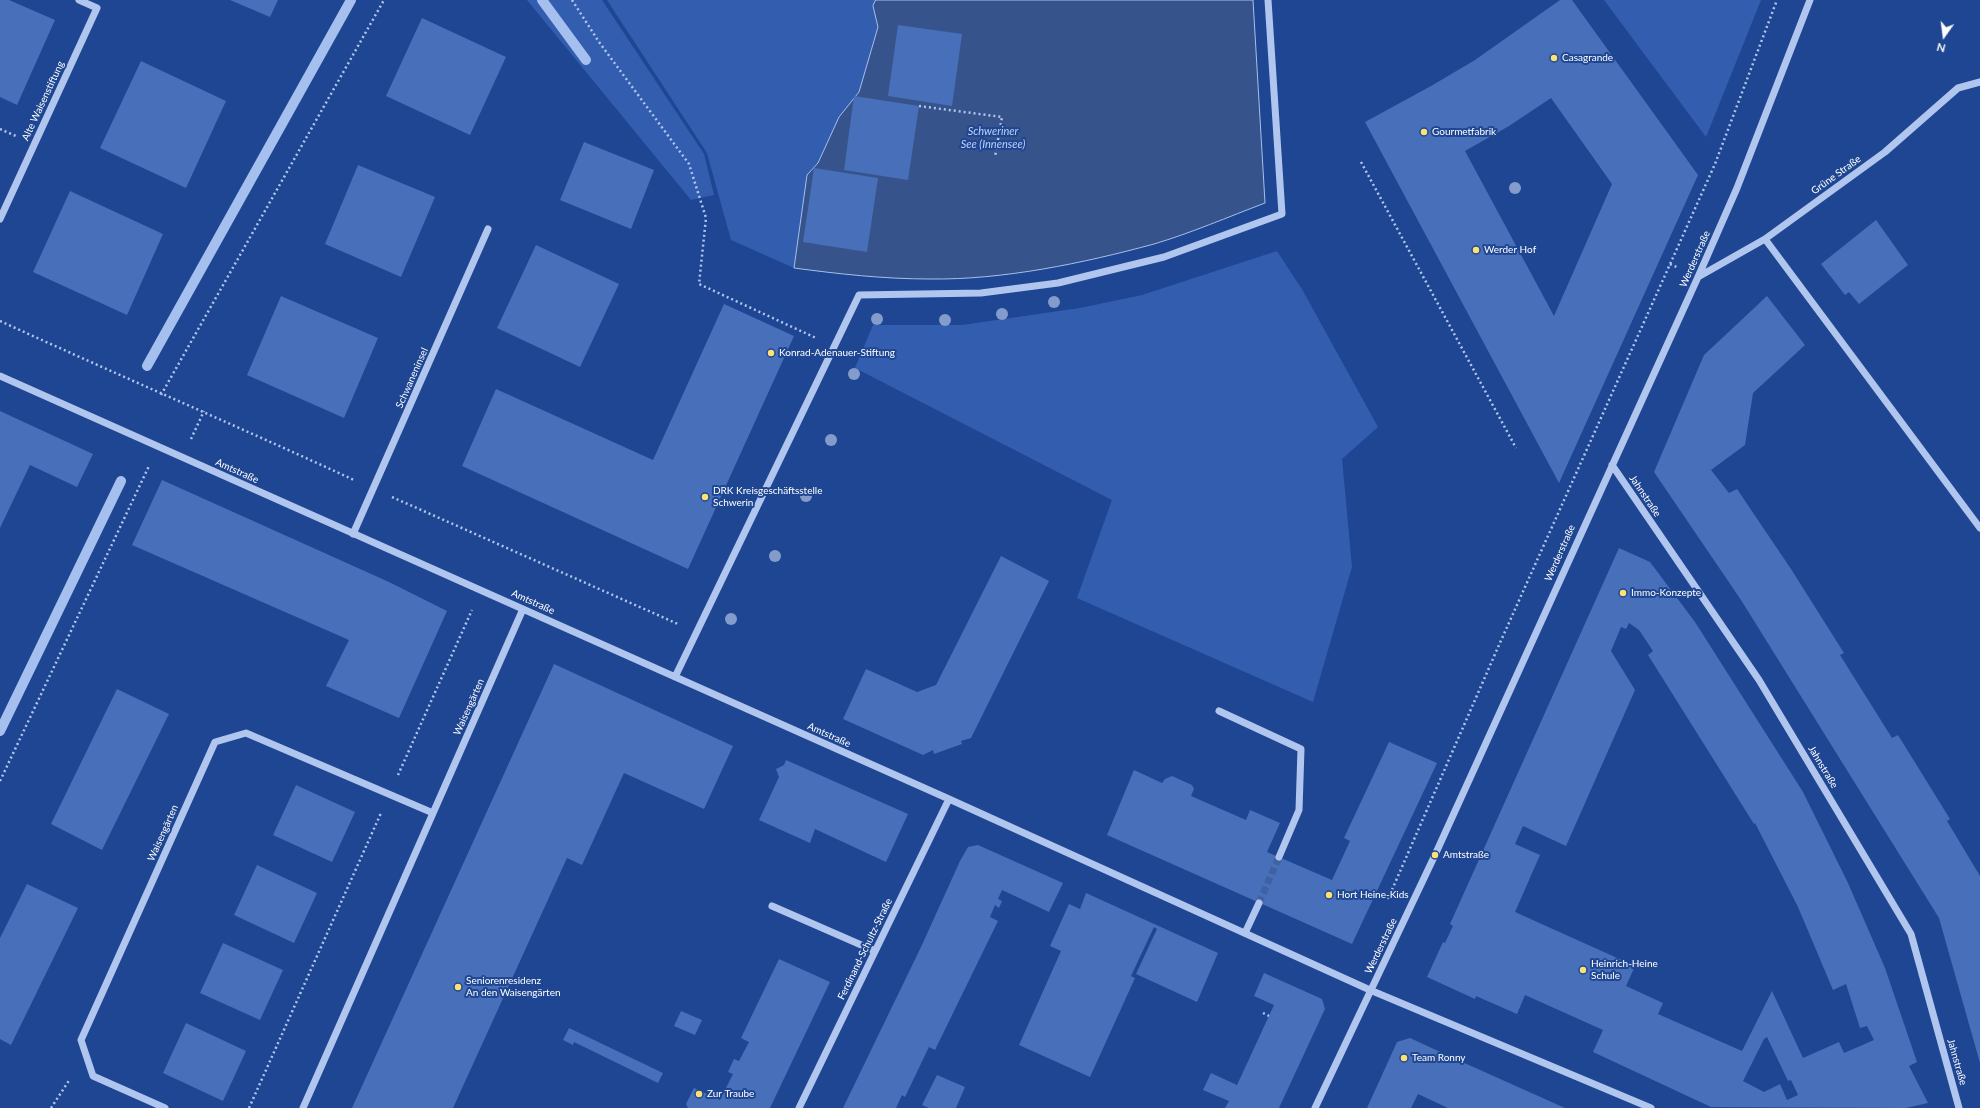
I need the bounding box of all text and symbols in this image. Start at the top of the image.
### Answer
north arrow [1924,16,1964,56]
text: N [1935,41,1947,55]
place label: Casagrande [1562,52,1613,64]
marker: Casagrande [1549,53,1559,63]
street label: Alte Waisenstiftung [19,59,67,143]
water label: Schweriner See (Innensee) [961,124,1025,150]
place label: Gourmetfabrik [1432,126,1496,138]
marker: Gourmetfabrik [1419,127,1429,137]
street label: Grüne Straße [1809,153,1863,197]
street label: Werderstraße [1677,229,1713,289]
place label: Werder Hof [1484,244,1536,256]
marker: Werder Hof [1471,245,1481,255]
street label: Schwaneninsel [393,346,431,410]
place label: Konrad-Adenauer-Stiftung [779,347,895,359]
marker: Konrad-Adenauer-Stiftung [766,348,776,358]
street label: Amtstraße [214,456,260,486]
street label: Jahnstraße [1627,473,1663,519]
place label: DRK Kreisgeschäftsstelle Schwerin [713,485,822,508]
marker: DRK Kreisgeschäftsstelle Schwerin [700,492,710,502]
street label: Werderstraße [1542,523,1578,583]
street label: Amtstraße [510,587,556,617]
place label: Immo-Konzepte [1631,587,1701,599]
marker: Immo-Konzepte [1618,588,1628,598]
street label: Waisengärten [451,677,487,737]
street label: Amtstraße [806,720,852,750]
street label: Jahnstraße [1806,743,1840,791]
street label: Waisengärten [145,803,181,863]
place label: Amtstraße [1443,849,1489,861]
marker: Amtstraße [1430,850,1440,860]
place label: Hort Heine-Kids [1337,889,1409,901]
marker: Hort Heine-Kids [1324,890,1334,900]
street label: Ferdinand-Schultz-Straße [835,896,895,1002]
street label: Werderstraße [1362,916,1400,976]
place label: Heinrich-Heine Schule [1591,958,1658,982]
marker: Heinrich-Heine Schule [1578,965,1588,975]
place label: Seniorenresidenz An den Waisengärten [466,975,560,998]
marker: Seniorenresidenz An den Waisengärten [453,982,463,992]
street label: Jahnstraße [1945,1037,1969,1087]
place label: Team Ronny [1412,1052,1466,1064]
marker: Team Ronny [1399,1053,1409,1063]
place label: Zur Traube [707,1088,754,1100]
marker: Zur Traube [694,1089,704,1099]

